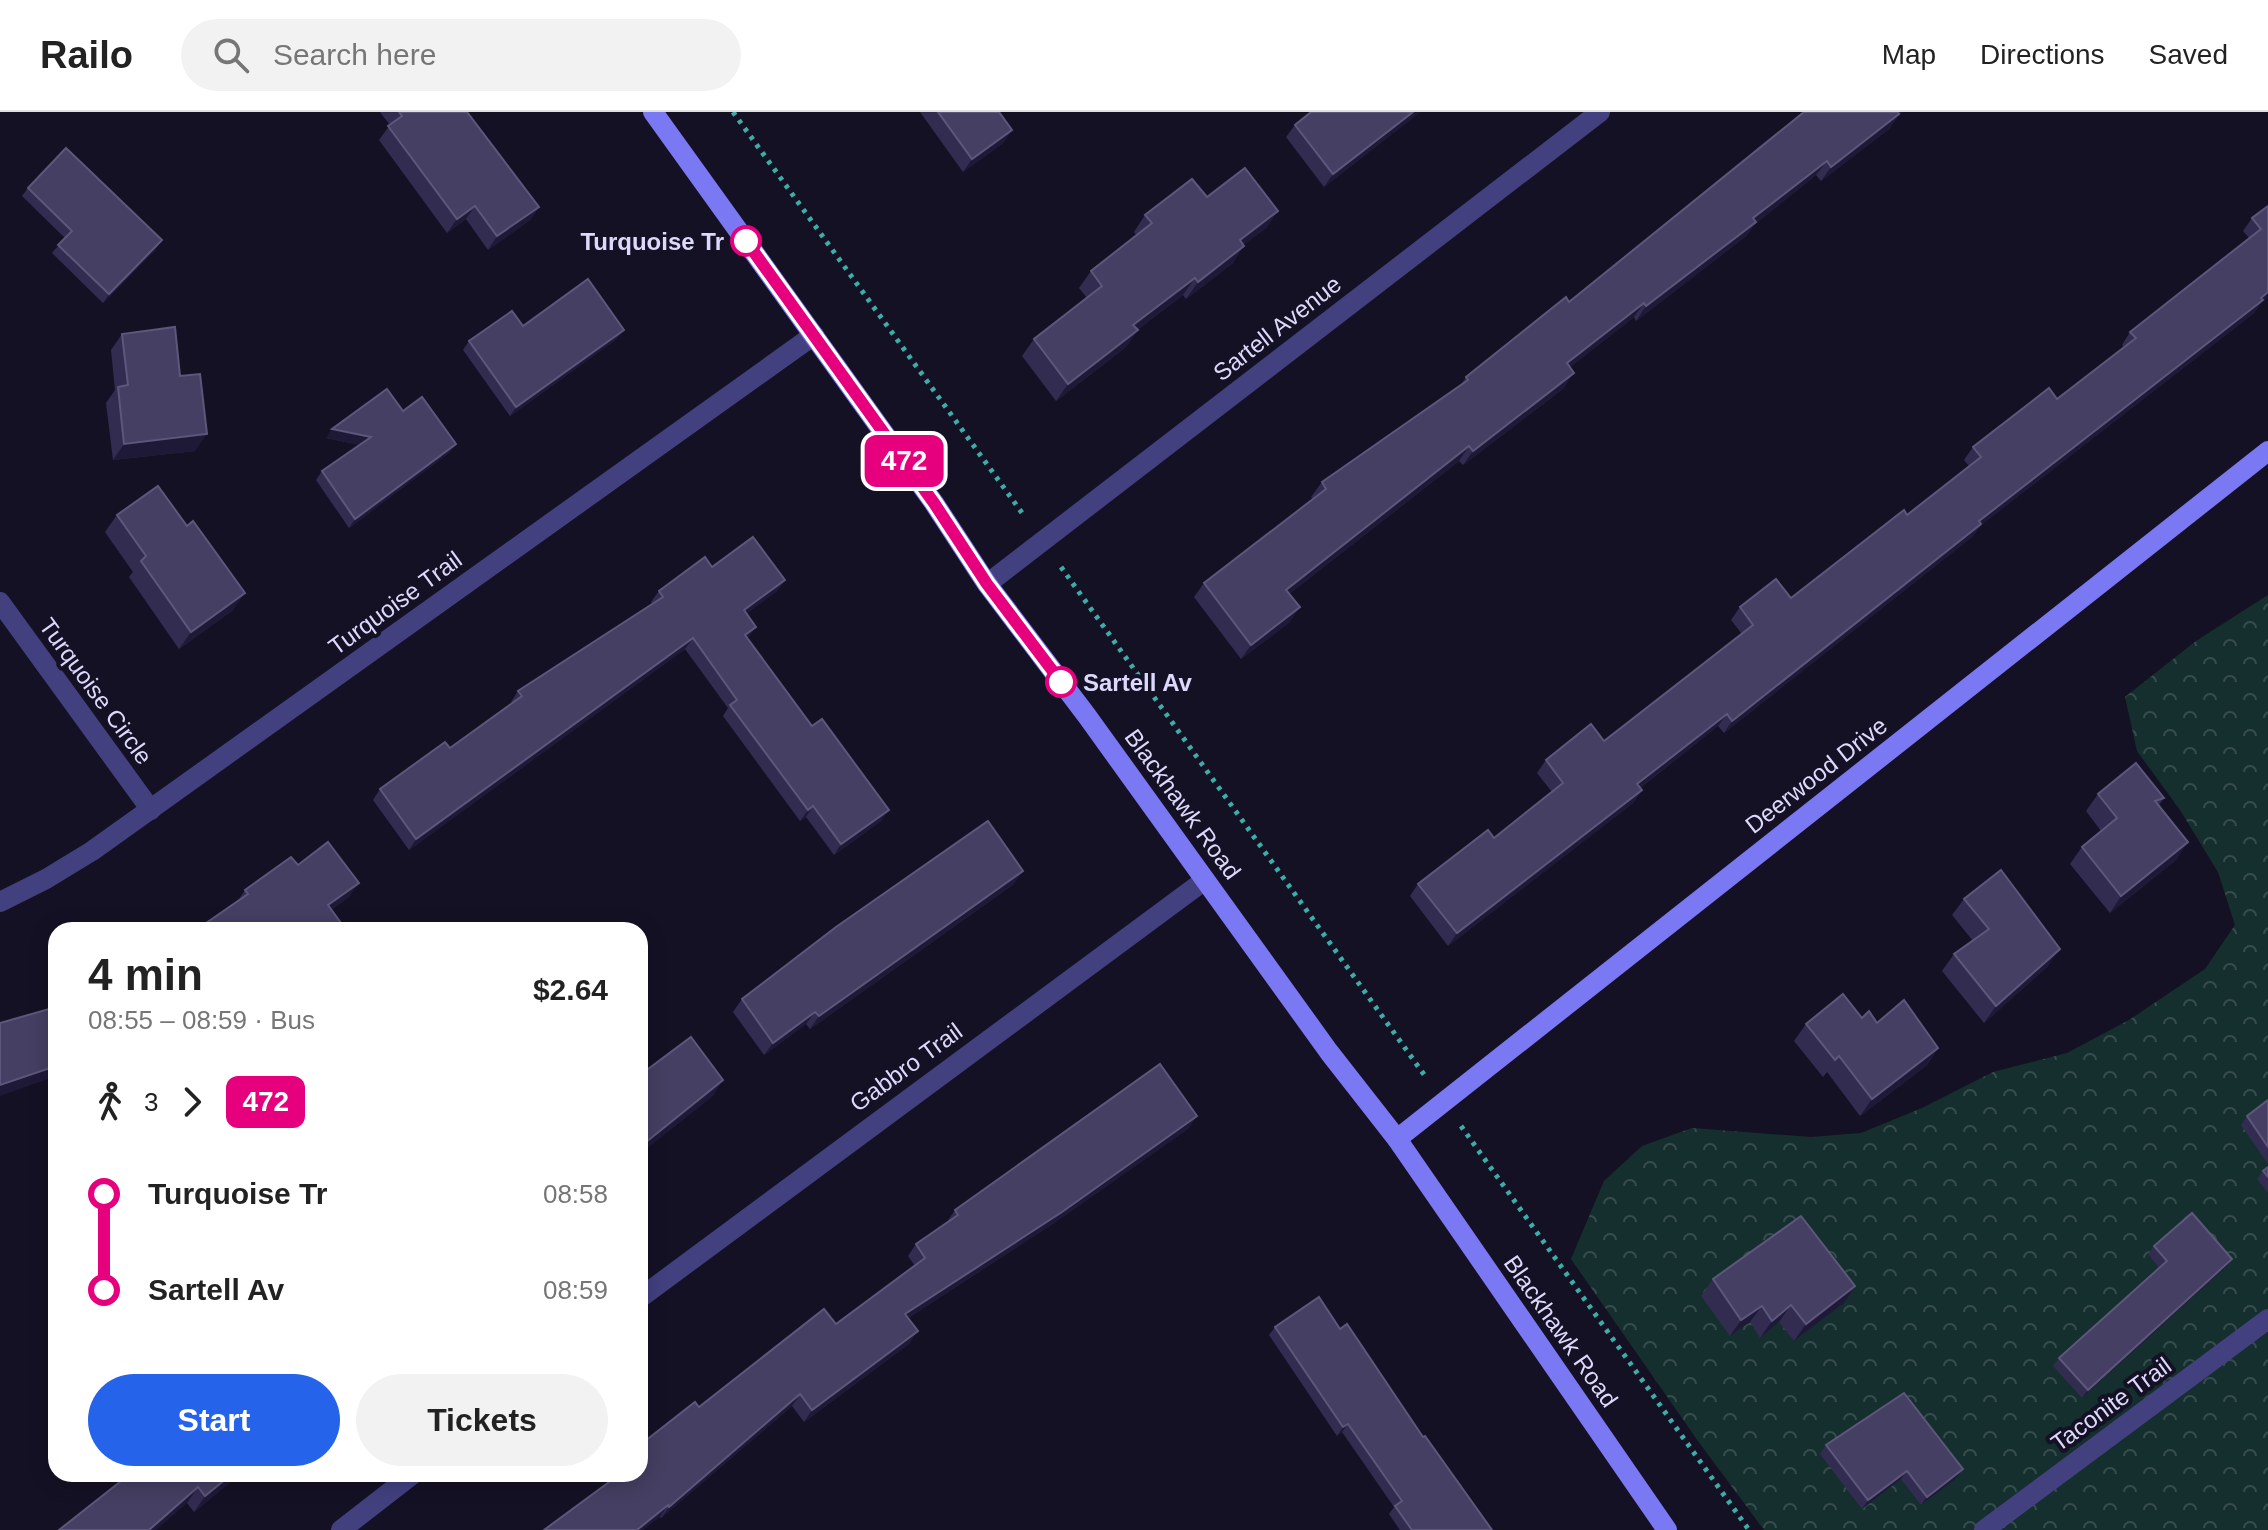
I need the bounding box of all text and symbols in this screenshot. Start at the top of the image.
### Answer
search box [181,19,741,91]
icon: search [209,33,253,77]
text: Railo [40,34,133,76]
text: Search here [273,38,436,71]
text: Map [1882,39,1936,70]
text: Directions [1980,39,2105,70]
text: Saved [2149,39,2228,70]
marker: Turquoise Tr [731,226,761,256]
place label: Turquoise Tr [580,228,724,255]
street label: Sartell Avenue [1208,270,1346,386]
line badge: 472 [858,435,950,487]
text: 472 [881,445,927,476]
street label: Turquoise Trail [323,546,467,660]
street label: Turquoise Circle [34,613,158,769]
marker: Sartell Av [1046,667,1076,697]
place label: Sartell Av [1083,669,1193,696]
street label: Deerwood Drive [1740,711,1892,839]
street label: Blackhawk Road [1120,724,1246,884]
text: 4 min [88,950,203,999]
text: $2.64 [533,973,608,1006]
text: 08:55 – 08:59 · Bus [88,1005,315,1035]
street label: Gabbro Trail [845,1017,967,1117]
icon: walk [88,1080,132,1124]
icon: forward [170,1080,214,1124]
text: 472 [242,1086,289,1117]
text: 3 [144,1087,158,1117]
text: Turquoise Tr [148,1177,327,1210]
text: 08:58 [543,1179,608,1209]
street label: Blackhawk Road [1499,1250,1623,1412]
text: Sartell Av [148,1273,284,1306]
text: 08:59 [543,1275,608,1305]
street label: Taconite Trail [2046,1352,2176,1456]
button: Start [88,1374,340,1466]
button: Tickets [356,1374,608,1466]

